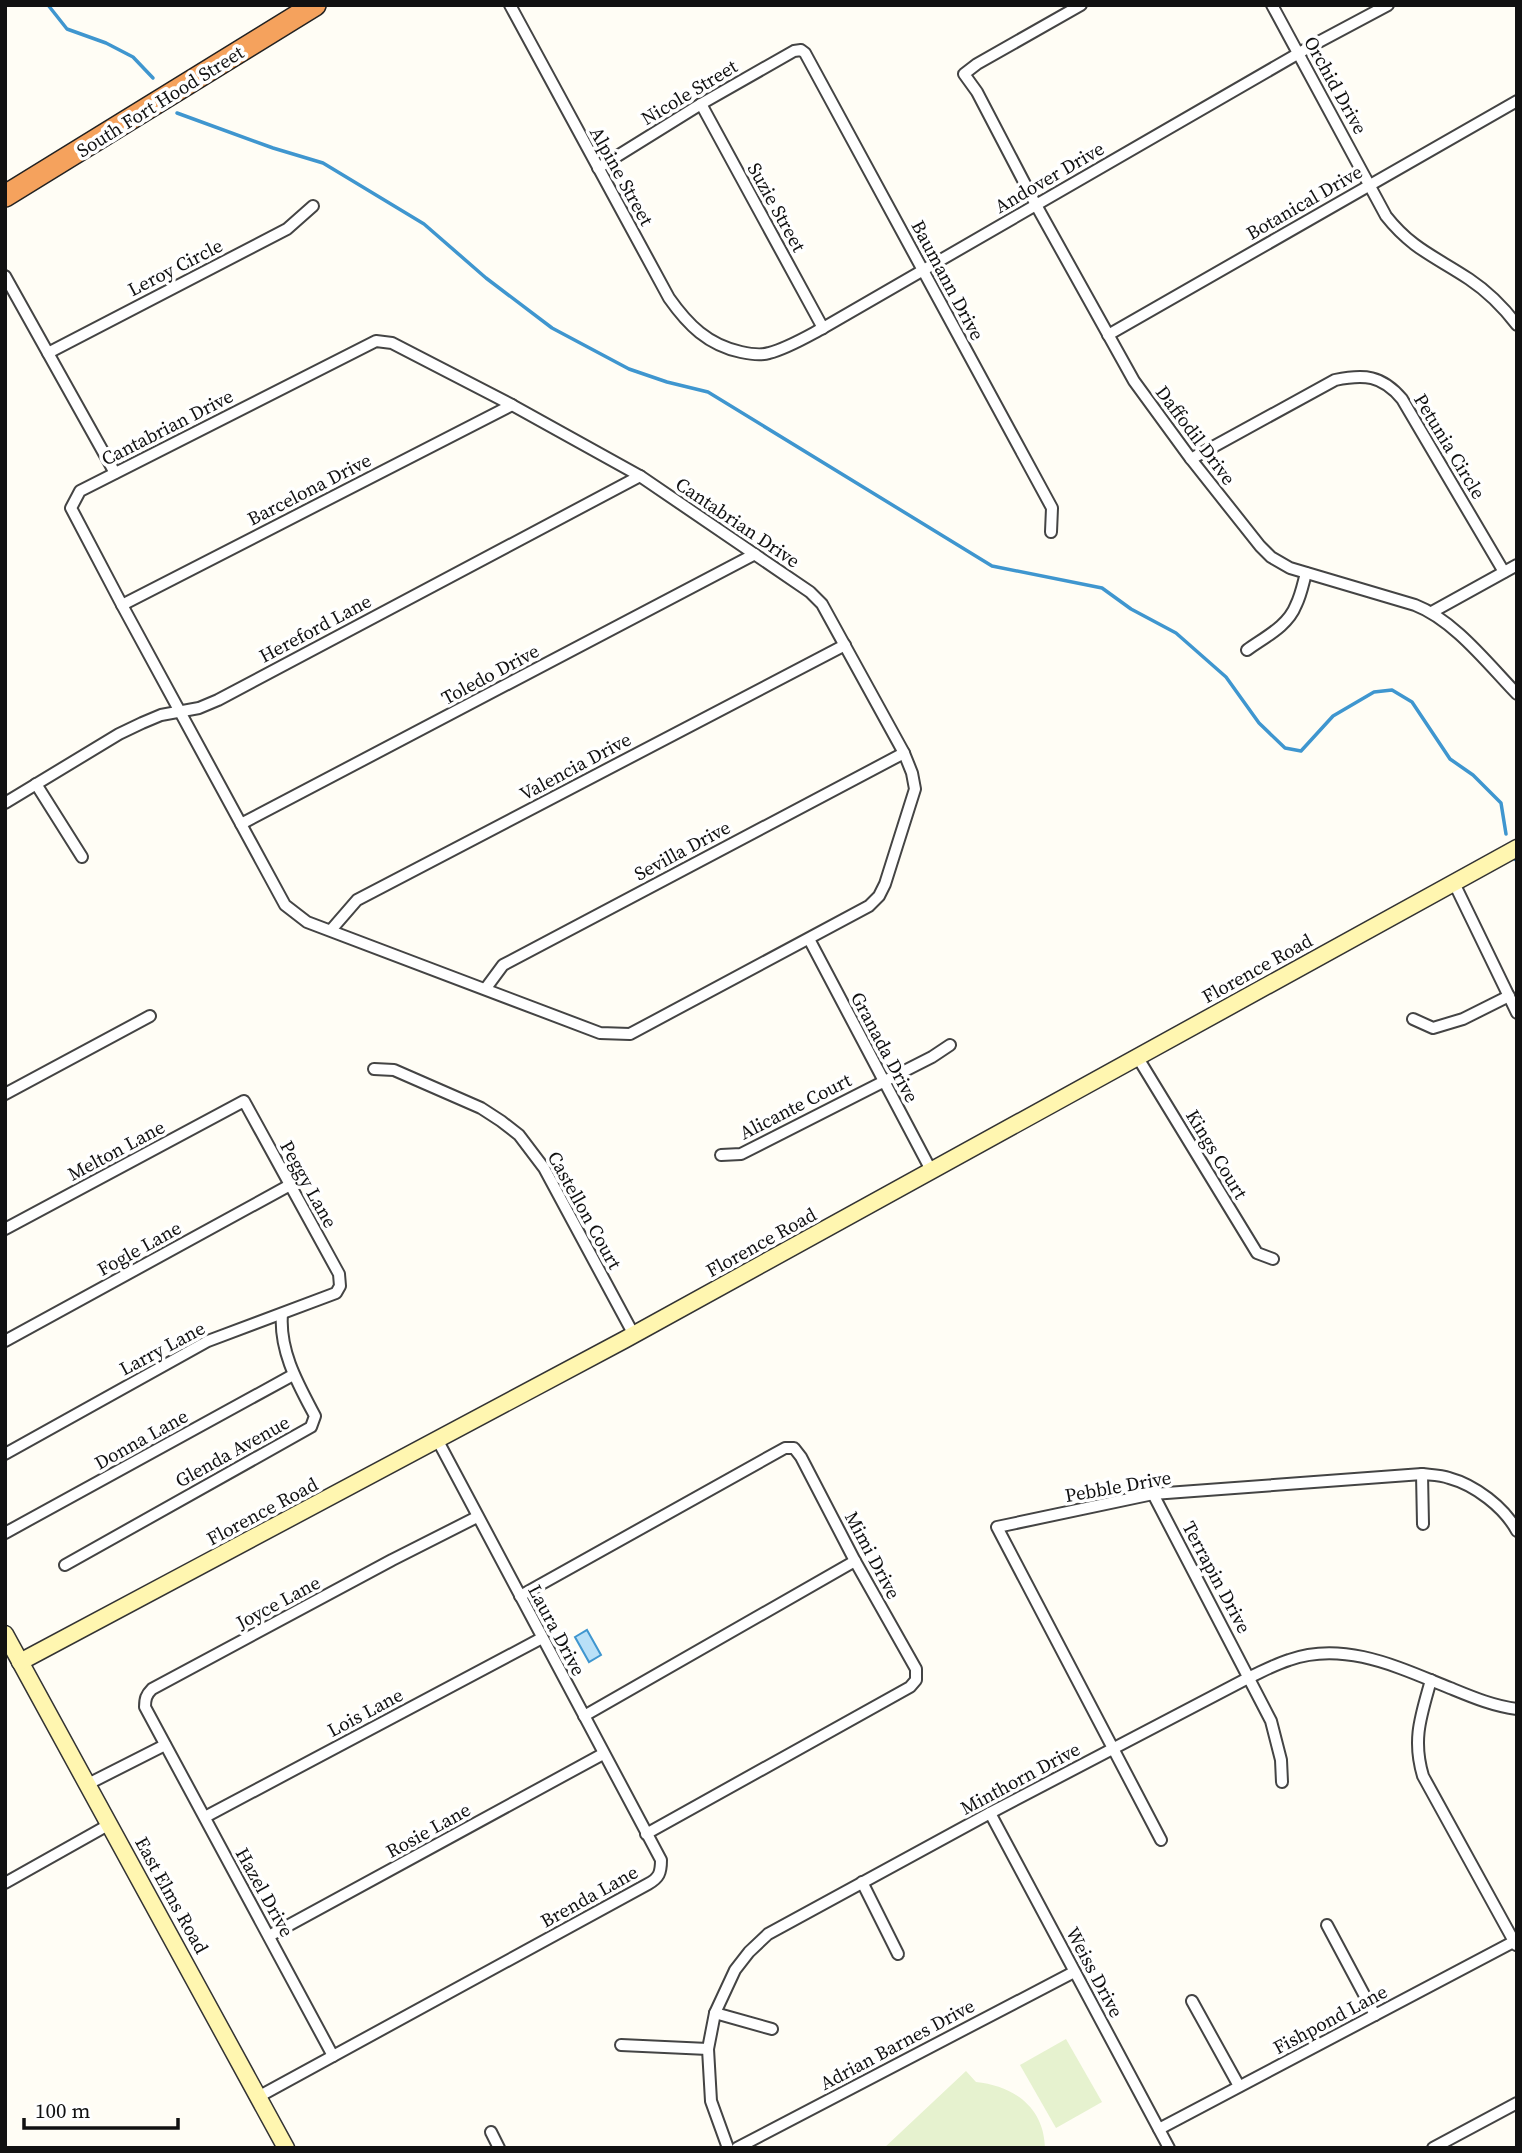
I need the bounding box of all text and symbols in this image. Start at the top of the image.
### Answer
street label: Orchid Drive [1298,31,1374,139]
street label: South Fort Hood Street [71,39,249,163]
street label: Nicole Street [636,53,743,131]
street label: Alpine Street [584,122,660,231]
street label: Andover Drive [989,135,1109,219]
street label: Suzie Street [742,158,813,257]
street label: Botanical Drive [1241,158,1367,246]
street label: Baumann Drive [905,215,991,345]
street label: Leroy Circle [123,232,227,302]
street label: Daffodil Drive [1150,380,1242,490]
street label: Cantabrian Drive [97,383,237,471]
street label: Petunia Circle [1408,388,1492,504]
street label: Barcelona Drive [243,447,375,531]
street label: Cantabrian Drive [671,471,805,573]
street label: Hereford Lane [254,587,376,669]
street label: Toledo Drive [437,637,543,711]
street label: Valencia Drive [515,726,635,806]
street label: Sevilla Drive [629,814,735,886]
street label: Florence Road [1197,927,1317,1009]
street label: Granada Drive [845,987,925,1107]
street label: Alicante Court [735,1066,856,1145]
street label: Kings Court [1180,1104,1254,1204]
street label: Melton Lane [63,1114,169,1186]
street label: Peggy Lane [274,1136,344,1232]
street label: Castellon Court [542,1146,629,1274]
street label: Florence Road [701,1201,821,1283]
street label: Fogle Lane [92,1214,186,1282]
street label: Larry Lane [115,1315,209,1381]
street label: Donna Lane [90,1403,192,1475]
street label: Glenda Avenue [170,1409,294,1493]
street label: Pebble Drive [1063,1464,1173,1508]
street label: Florence Road [202,1471,322,1551]
street label: Mimi Drive [839,1507,907,1603]
street label: Terrapin Drive [1177,1516,1257,1638]
street label: Joyce Lane [230,1569,325,1635]
street label: Laura Drive [522,1580,592,1680]
street label: Lois Lane [323,1681,407,1743]
street label: Minthorn Drive [956,1736,1084,1820]
street label: Rosie Lane [381,1796,475,1864]
street label: East Elms Road [129,1832,215,1958]
street label: Hazel Drive [230,1843,300,1941]
street label: Brenda Lane [536,1858,642,1934]
street label: Weiss Drive [1060,1922,1130,2022]
street label: Fishpond Lane [1268,1978,1392,2060]
street label: Adrian Barnes Drive [815,1992,979,2096]
scale bar [24,2086,178,2130]
text: 100 m [35,2096,90,2125]

